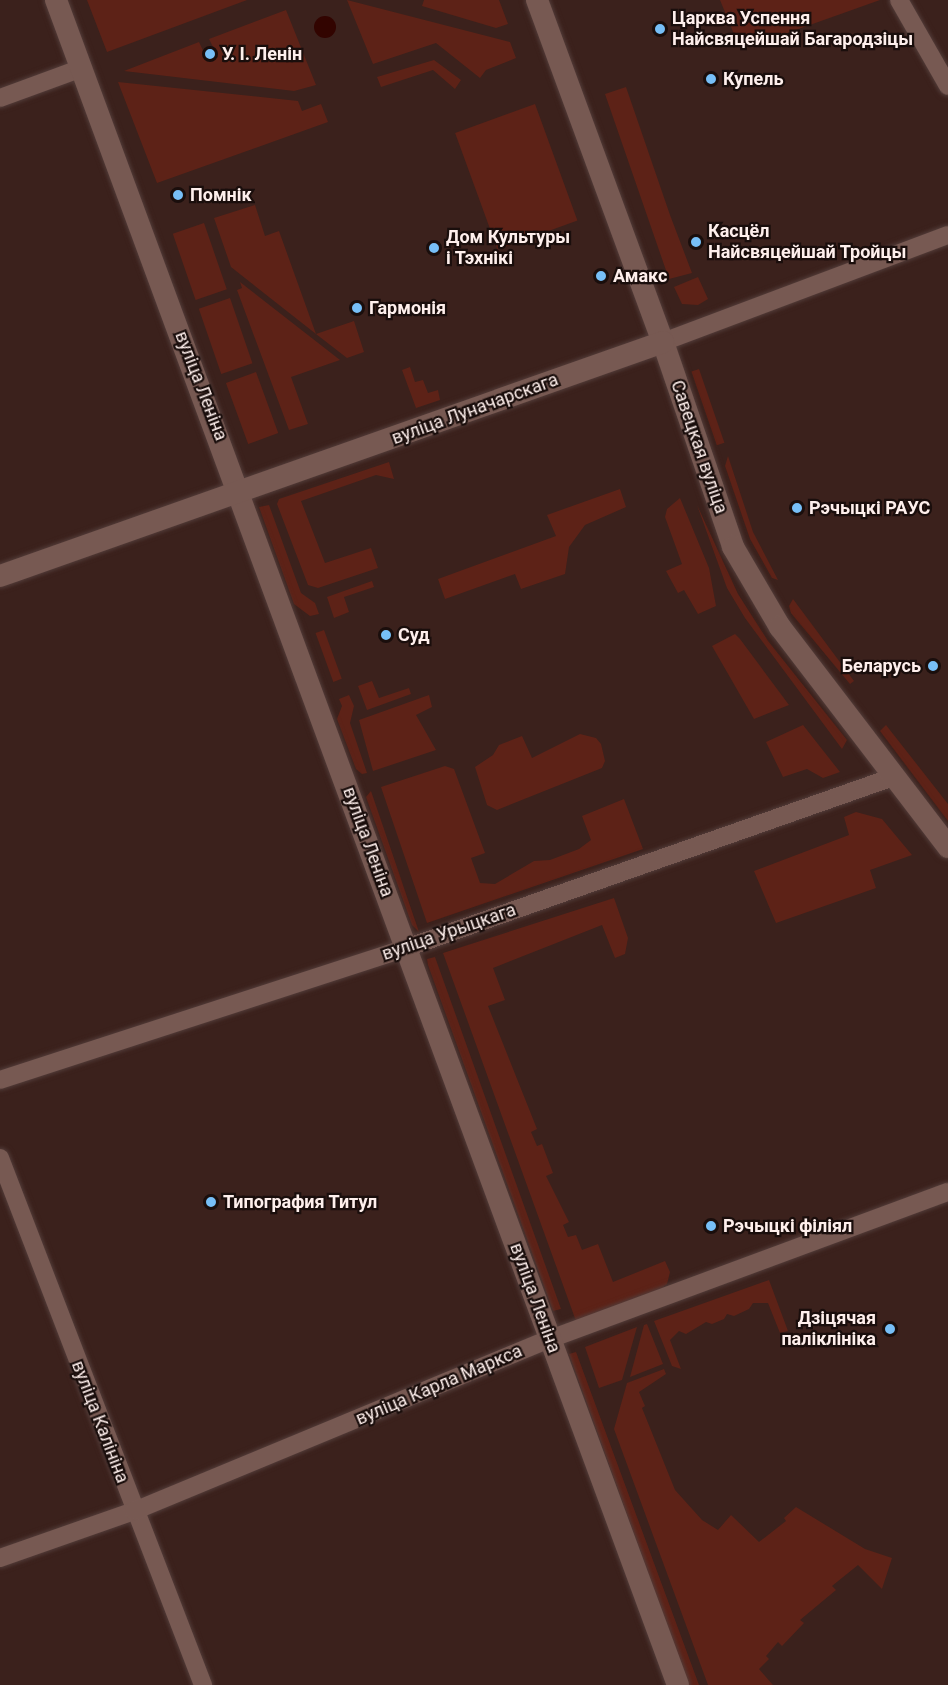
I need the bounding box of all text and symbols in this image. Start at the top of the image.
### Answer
place label: Царква Успення Найсвяцейшай Багародзіцы [672,8,913,50]
marker: Царква Успення Найсвяцейшай Багародзіцы [653,22,667,36]
place label: У. І. Ленін [222,43,302,65]
marker: У. І. Ленін [203,47,217,61]
place label: Купель [723,68,784,90]
marker: Купель [704,72,718,86]
place label: Помнік [190,184,252,206]
marker: Помнік [171,188,185,202]
place label: Касцёл Найсвяцейшай Тройцы [708,221,907,264]
place label: Дом Культуры і Тэхнікі [446,227,570,270]
marker: Касцёл Найсвяцейшай Тройцы [689,235,703,249]
marker: Дом Культуры і Тэхнікі [427,241,441,255]
place label: Амакс [613,265,667,287]
marker: Амакс [594,269,608,283]
place label: Гармонія [369,297,446,319]
marker: Гармонія [350,301,364,315]
street label: вуліца Леніна [170,328,232,444]
street label: вуліца Луначарскага [389,369,561,449]
street label: Савецкая вуліца [666,378,732,516]
place label: Рэчыцкі РАУС [809,497,930,519]
marker: Рэчыцкі РАУС [790,501,804,515]
place label: Суд [398,624,430,646]
marker: Суд [379,628,393,642]
place label: Беларусь [842,655,921,677]
marker: Беларусь [926,659,940,673]
street label: вуліца Леніна [338,784,398,900]
street label: вуліца Урыцкага [379,899,519,965]
place label: Типография Титул [223,1191,378,1213]
marker: Типография Титул [204,1195,218,1209]
place label: Рэчыцкі філіял [723,1215,852,1237]
marker: Рэчыцкі філіял [704,1219,718,1233]
street label: вуліца Леніна [505,1240,565,1356]
place label: Дзіцячая паліклініка [781,1308,876,1350]
marker: Дзіцячая паліклініка [881,1320,899,1338]
street label: вуліца Карла Маркса [353,1340,525,1430]
street label: вуліца Калініна [67,1358,133,1486]

